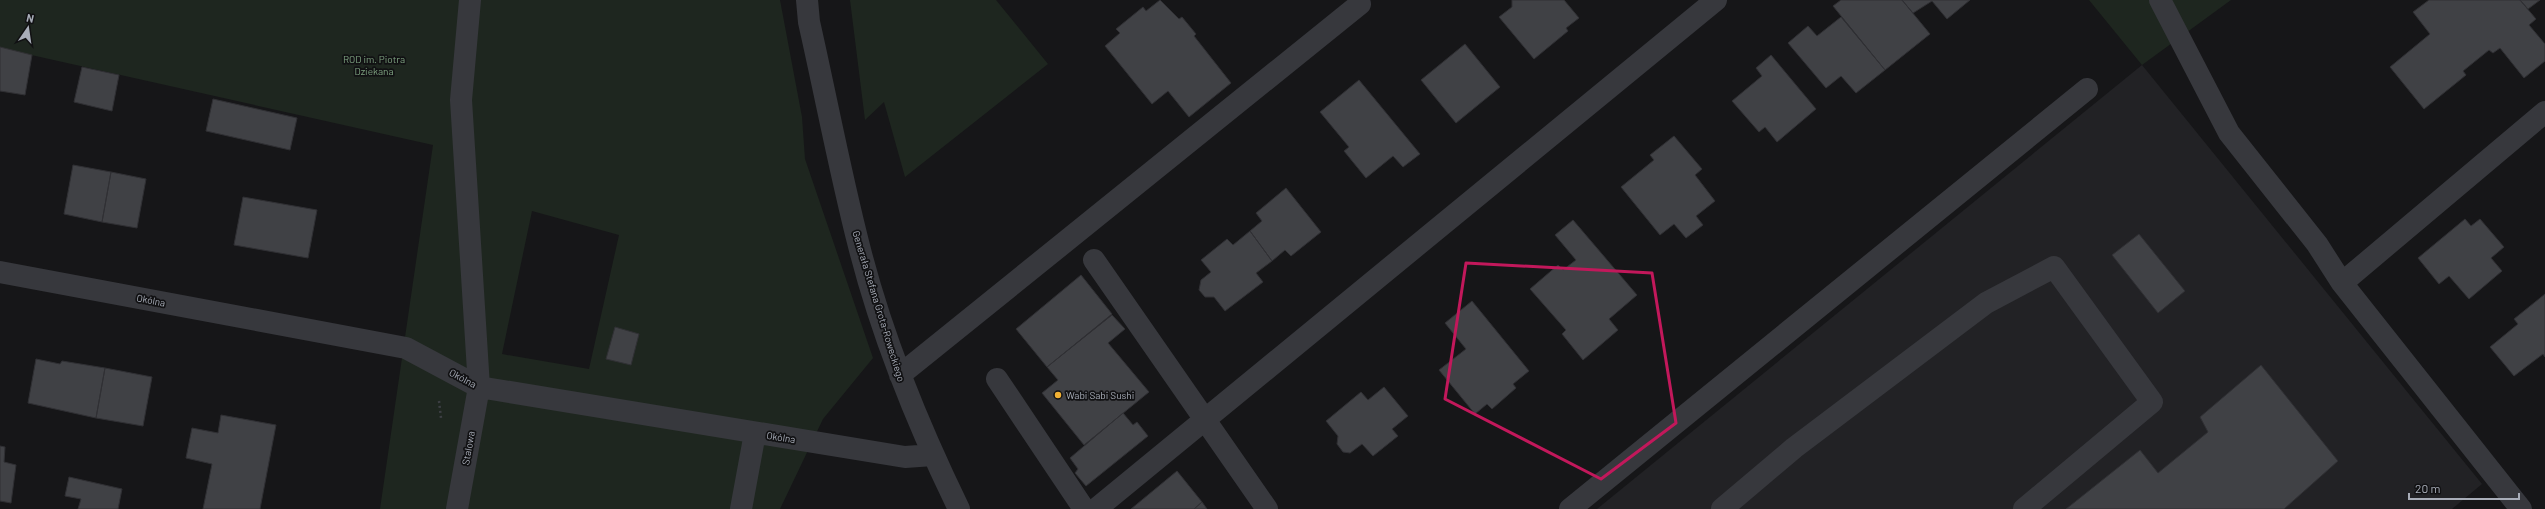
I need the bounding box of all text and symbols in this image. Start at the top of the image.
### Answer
north arrow [8,8,48,48]
text: N [25,11,35,25]
park label: ROD im. Piotra Dziekana [343,53,405,77]
street label: Generała Stefana Grota-Roweckiego [850,229,908,383]
street label: Okólna [136,291,166,309]
street label: Okólna [447,366,479,390]
place label: Wabi Sabi Sushi [1066,389,1134,401]
marker: Wabi Sabi Sushi [1053,390,1063,400]
street label: Okólna [766,429,796,445]
street label: Stalowa [459,430,477,466]
scale bar [2409,475,2519,501]
text: 20 m [2415,481,2441,495]

